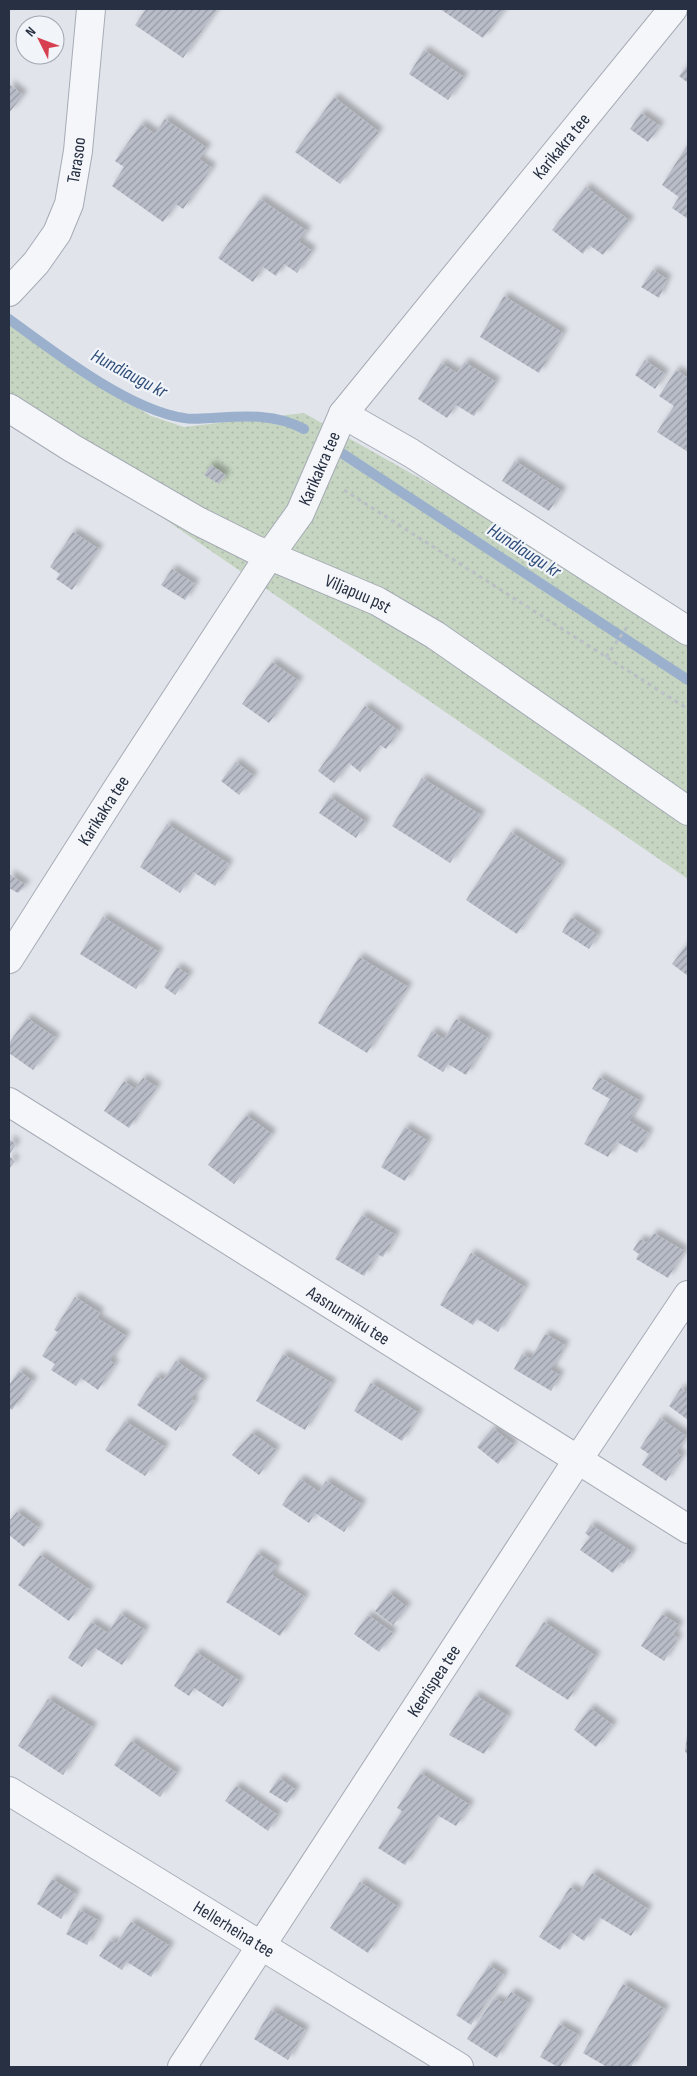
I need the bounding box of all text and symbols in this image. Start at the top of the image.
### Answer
north arrow [15,15,65,65]
text: N [22,23,40,40]
street label: Karikakra tee [528,109,594,183]
street label: Tarasoo [62,136,90,185]
water label: Hundiaugu kr [87,344,172,404]
street label: Karikakra tee [294,428,345,509]
water label: Hundiaugu kr [483,519,566,584]
street label: Viljapuu pst [322,570,395,618]
street label: Karikakra tee [73,772,133,849]
street label: Aasnurmiku tee [302,1281,394,1349]
street label: Keerispea tee [403,1641,465,1721]
street label: Hellerheina tee [190,1896,278,1962]

